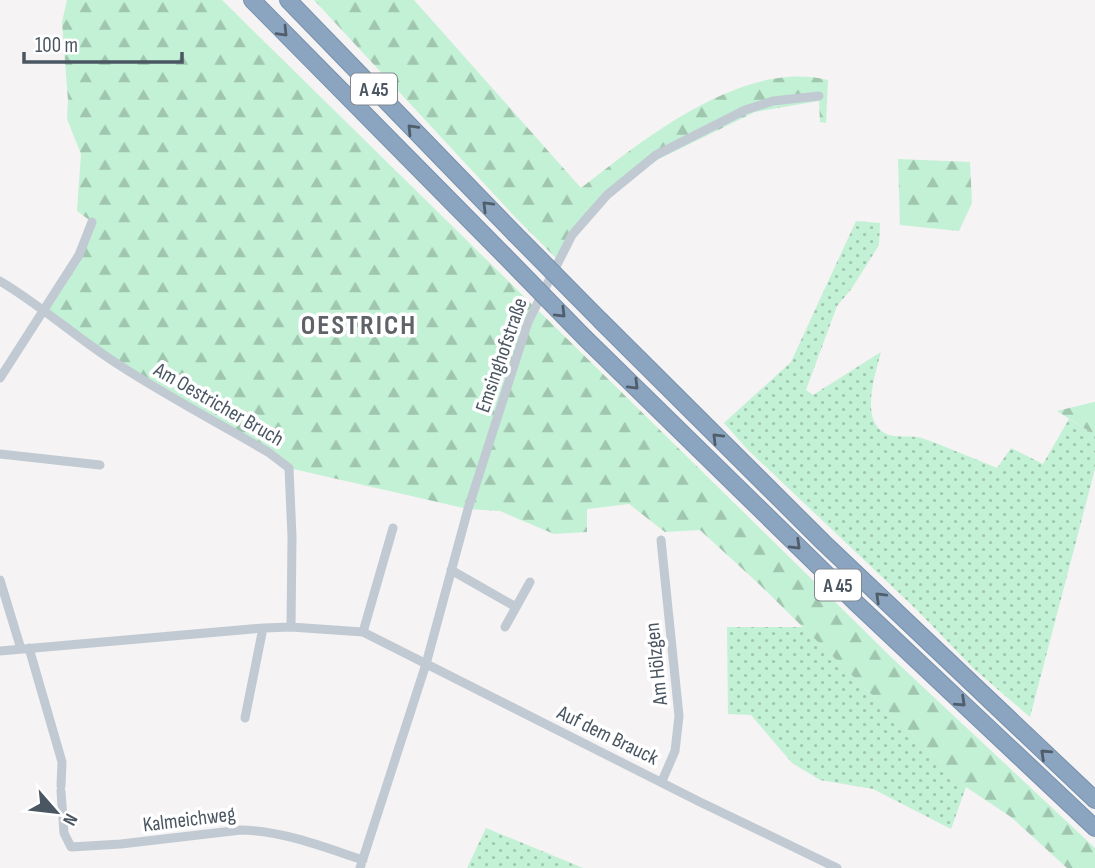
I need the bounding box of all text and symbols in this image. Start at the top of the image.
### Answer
scale bar [24,21,182,65]
one-way arrow [274,24,287,37]
text: 100 m [35,33,78,58]
road number: A 45 [351,74,397,104]
one-way arrow [407,124,420,137]
one-way arrow [482,201,495,214]
street label: Emsinghofstraße [470,295,533,416]
one-way arrow [553,305,566,318]
district label: OESTRICH [301,309,417,342]
street label: Am Oestricher Bruch [149,357,288,452]
one-way arrow [626,377,639,390]
one-way arrow [713,433,726,446]
one-way arrow [788,536,801,549]
road number: A 45 [815,570,861,600]
one-way arrow [875,592,888,605]
street label: Am Hölzgen [640,621,673,707]
one-way arrow [953,694,966,707]
street label: Auf dem Brauck [552,700,662,771]
one-way arrow [1040,749,1053,762]
north arrow [21,777,91,847]
street label: Kalmeichweg [141,801,237,838]
text: N [57,809,82,829]

